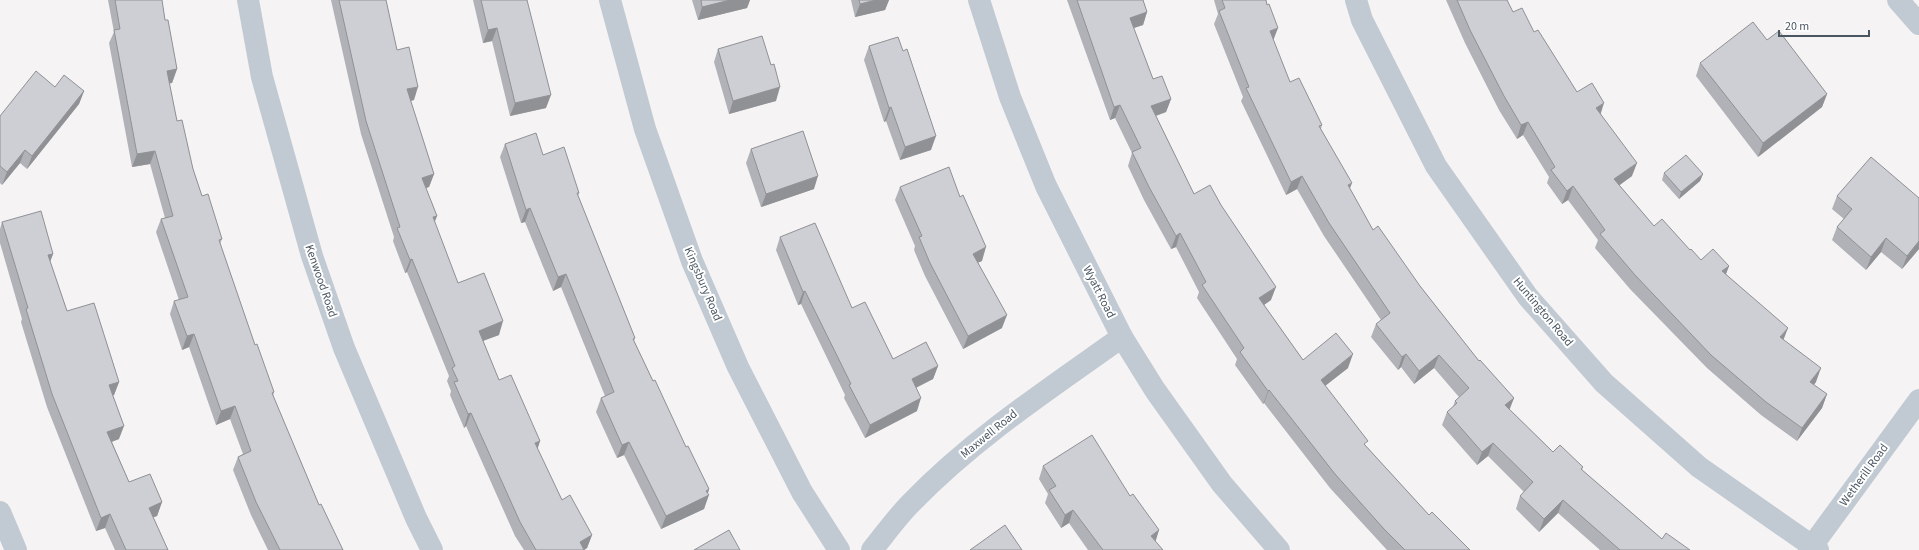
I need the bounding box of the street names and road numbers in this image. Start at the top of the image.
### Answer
street label: Kenwood Road [301,242,341,320]
street label: Kingsbury Road [680,244,726,324]
street label: Wyatt Road [1079,263,1119,321]
street label: Huntington Road [1509,274,1577,350]
street label: Maxwell Road [957,406,1021,462]
street label: Wetherill Road [1836,440,1892,510]

